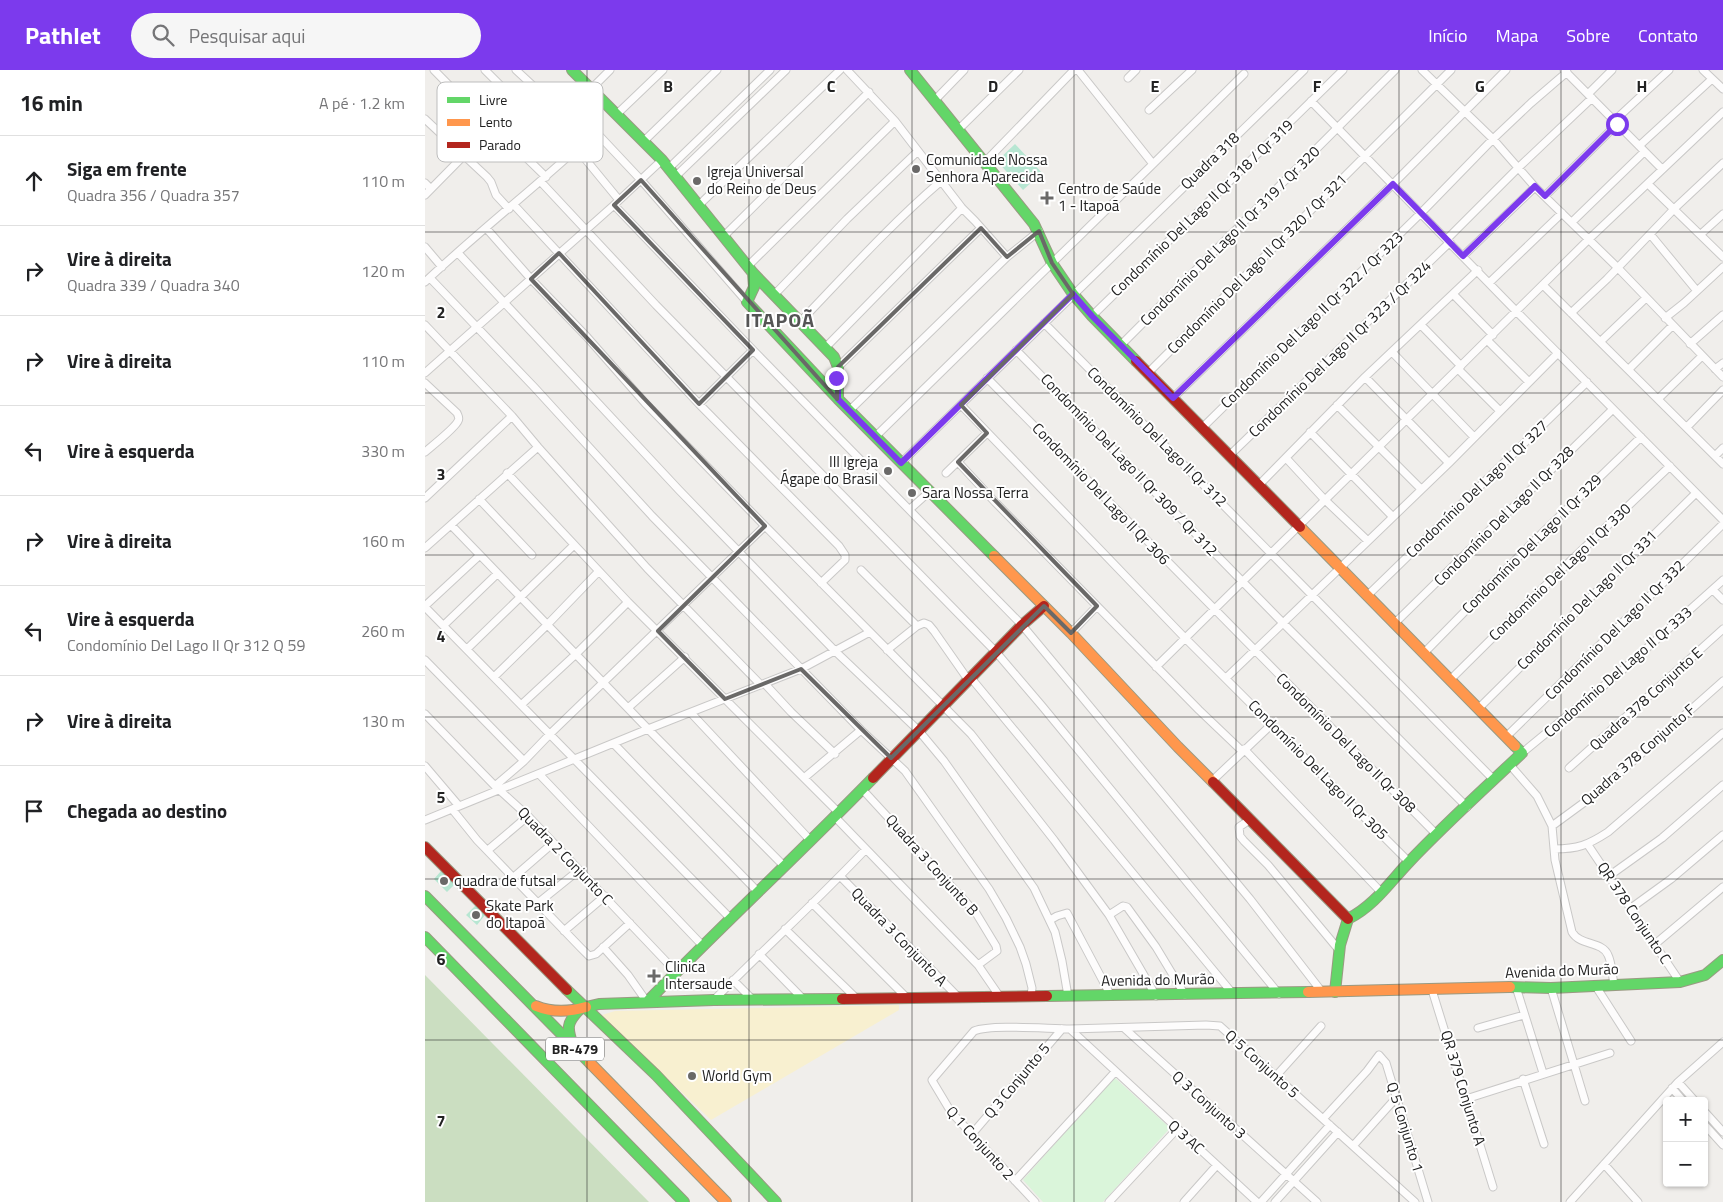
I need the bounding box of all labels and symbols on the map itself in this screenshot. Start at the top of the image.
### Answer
text: B [663,74,673,98]
text: C [827,74,836,98]
text: D [988,74,998,98]
text: E [1151,74,1160,98]
text: F [1313,74,1322,98]
text: G [1475,74,1485,98]
text: H [1637,74,1647,98]
legend [437,82,603,162]
text: Livre [479,89,507,110]
text: Lento [479,111,513,132]
route start [1606,113,1629,136]
street label: Condomínio Del Lago II Qr 318 / Qr 319 [1105,114,1298,302]
street label: Quadra 318 [1175,126,1244,195]
text: Parado [479,134,521,155]
street label: Condomínio Del Lago II Qr 319 / Qr 320 [1134,140,1325,331]
place label: Comunidade Nossa Senhora Aparecida [926,148,1048,188]
place label: Igreja Universal do Reino de Deus [707,160,816,200]
marker: Comunidade Nossa Senhora Aparecida [910,163,922,175]
street label: Condomínio Del Lago II Qr 320 / Qr 321 [1161,168,1352,359]
marker: Igreja Universal do Reino de Deus [691,175,703,187]
place label: Centro de Saúde 1 - Itapoã [1058,177,1161,217]
marker: Centro de Saúde 1 - Itapoã [1040,191,1054,205]
street label: Condomínio Del Lago II Qr 322 / Qr 323 [1215,226,1408,414]
street label: Condomínio Del Lago II Qr 323 / Qr 324 [1243,255,1436,443]
text: 2 [437,300,445,324]
district label: ITAPOÃ [745,304,815,335]
street label: Condomínio Del Lago II Qr 312 [1082,361,1233,512]
route end [825,367,848,390]
street label: Condomínio Del Lago II Qr 309 / Qr 312 [1035,368,1223,561]
street label: Condomínio Del Lago II Qr 327 [1400,414,1553,563]
street label: Condomínio Del Lago II Qr 306 [1027,417,1176,570]
street label: Condomínio Del Lago II Qr 328 [1428,440,1579,591]
place label: III Igreja Ágape do Brasil [780,450,878,490]
text: 3 [437,462,445,486]
marker: III Igreja Ágape do Brasil [882,465,894,477]
street label: Condomínio Del Lago II Qr 329 [1456,468,1607,619]
place label: Sara Nossa Terra [922,481,1029,504]
marker: Sara Nossa Terra [906,487,918,499]
street label: Condomínio Del Lago II Qr 330 [1483,497,1636,646]
street label: Condomínio Del Lago II Qr 331 [1511,524,1662,675]
street label: Condomínio Del Lago II Qr 332 [1539,554,1690,705]
street label: Condomínio Del Lago II Qr 333 [1538,601,1697,743]
text: 4 [437,624,446,648]
street label: Quadra 378 Conjunto E [1584,641,1708,756]
street label: Condomínio Del Lago II Qr 308 [1271,667,1422,818]
street label: Condomínio Del Lago II Qr 305 [1243,694,1394,845]
street label: Quadra 378 Conjunto F [1575,698,1700,811]
text: 5 [437,785,446,809]
street label: Quadra 2 Conjunto C [512,801,618,910]
street label: Quadra 3 Conjunto B [880,809,984,921]
street label: QR 378 Conjunto C [1592,857,1677,968]
place label: quadra de futsal [454,869,556,892]
marker: quadra de futsal [438,875,450,887]
street label: Quadra 3 Conjunto A [846,882,953,991]
place label: Skate Park do Itapoã [486,894,554,934]
marker: Skate Park do Itapoã [470,909,482,921]
text: 6 [437,947,446,971]
place label: Clinica Intersaude [665,955,733,995]
street label: Avenida do Murão [1505,957,1619,984]
street label: Avenida do Murão [1101,967,1215,992]
marker: Clinica Intersaude [647,969,661,983]
street label: Q 5 Conjunto 5 [1220,1024,1305,1103]
street label: QR 379 Conjunto A [1435,1027,1492,1148]
road number: BR-479 [546,1038,604,1061]
street label: Q 3 Conjunto 5 [978,1038,1055,1124]
place label: World Gym [702,1064,772,1087]
street label: Q 3 Conjunto 3 [1167,1065,1252,1144]
marker: World Gym [686,1070,698,1082]
street label: Q 5 Conjunto 1 [1381,1079,1430,1175]
street label: Q 1 Conjunto 2 [941,1100,1020,1185]
text: 7 [437,1109,445,1133]
street label: Q 3 AC [1163,1114,1210,1159]

